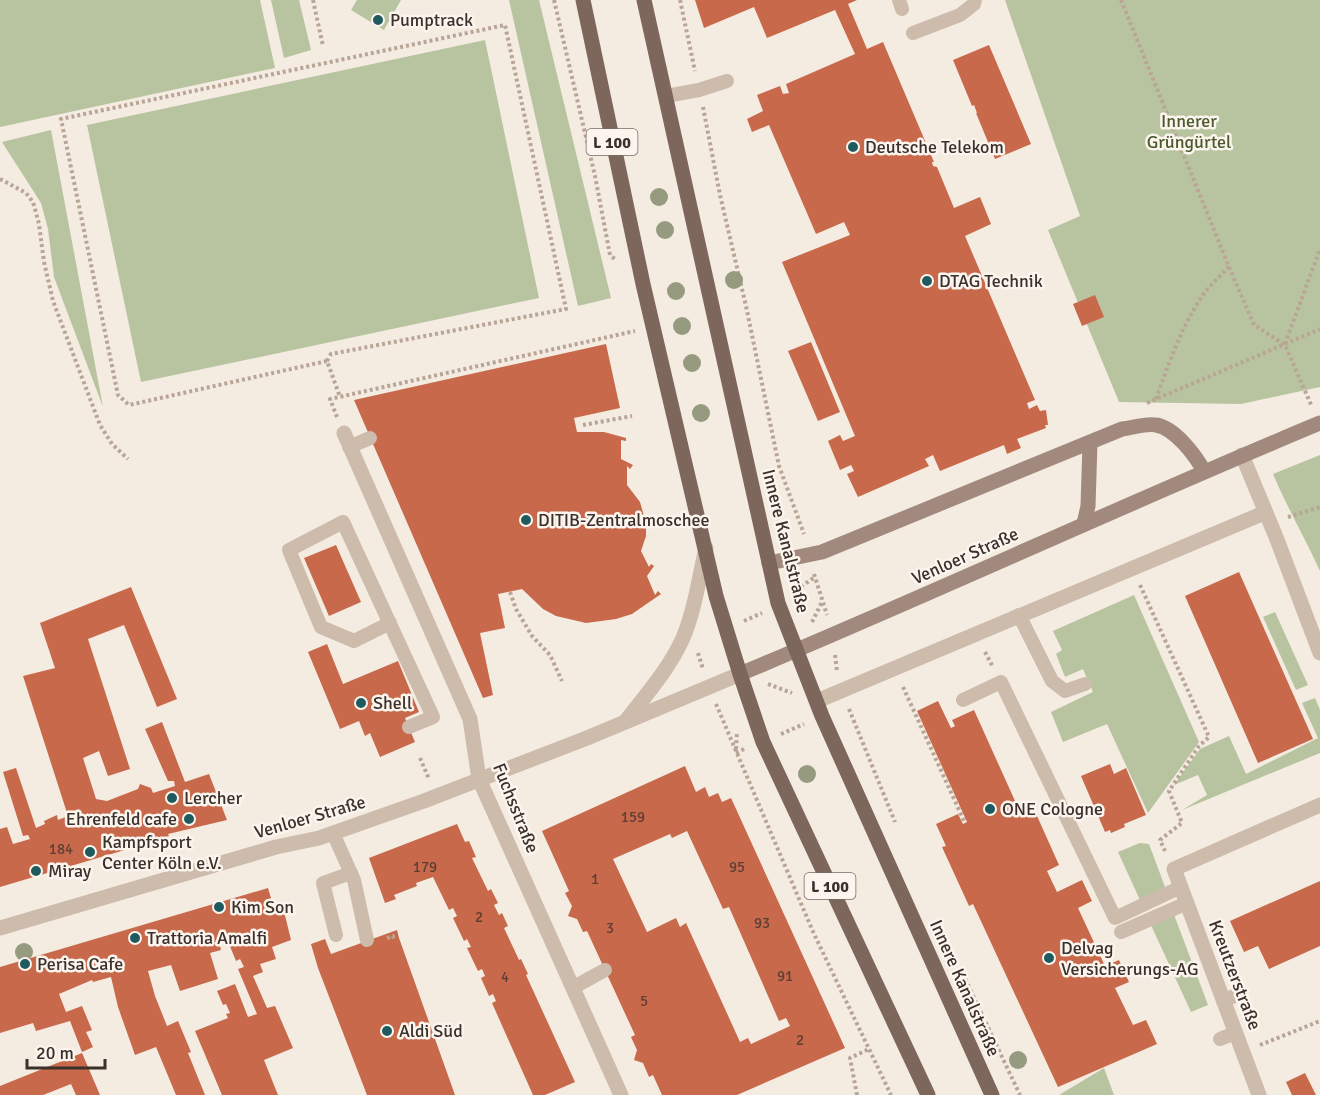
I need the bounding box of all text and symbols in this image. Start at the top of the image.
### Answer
place label: Pumptrack [390,9,473,31]
marker: Pumptrack [371,13,385,27]
park label: Innerer Grüngürtel [1147,110,1231,153]
road number: L 100 [586,129,638,155]
place label: Deutsche Telekom [865,136,1004,158]
marker: Deutsche Telekom [846,140,860,154]
place label: DTAG Technik [939,270,1043,292]
marker: DTAG Technik [920,274,934,288]
street label: Innere Kanalstraße [758,467,814,615]
place label: DITIB-Zentralmoschee [538,509,710,531]
marker: DITIB-Zentralmoschee [519,513,533,527]
street label: Venloer Straße [908,523,1022,589]
place label: Shell [373,692,412,714]
marker: Shell [354,696,368,710]
street label: Fuchsstraße [488,760,544,856]
place label: Lercher [184,787,243,809]
marker: Lercher [165,791,179,805]
street label: Venloer Straße [252,791,368,843]
place label: ONE Cologne [1002,798,1103,820]
marker: ONE Cologne [983,802,997,816]
place label: Ehrenfeld cafe [66,808,177,830]
house number: 159 [621,808,645,826]
marker: Ehrenfeld cafe [182,812,196,826]
place label: Kampfsport Center Köln e.V. [102,831,222,874]
house number: 184 [49,840,73,858]
marker: Kampfsport Center Köln e.V. [83,845,97,859]
house number: 179 [413,858,437,876]
house number: 95 [729,858,745,876]
place label: Miray [48,860,92,882]
marker: Miray [29,864,43,878]
house number: 1 [591,870,599,888]
road number: L 100 [804,873,856,899]
place label: Kim Son [231,896,294,918]
marker: Kim Son [212,900,226,914]
house number: 2 [475,908,483,926]
house number: 93 [754,914,770,932]
street label: Innere Kanalstraße [925,916,1005,1060]
street label: Kreutzerstraße [1204,917,1266,1033]
house number: 3 [606,919,614,937]
place label: Trattoria Amalfi [147,927,267,949]
marker: Trattoria Amalfi [128,931,142,945]
place label: Delvag Versicherungs-AG [1061,937,1198,980]
marker: Delvag Versicherungs-AG [1042,951,1056,965]
place label: Perisa Cafe [37,953,123,975]
marker: Perisa Cafe [18,957,32,971]
house number: 91 [777,967,793,985]
house number: 4 [501,968,509,986]
house number: 5 [640,992,648,1010]
place label: Aldi Süd [399,1020,463,1042]
marker: Aldi Süd [380,1024,394,1038]
house number: 2 [796,1031,804,1049]
scale bar [27,1032,105,1070]
text: 20 m [36,1042,74,1064]

